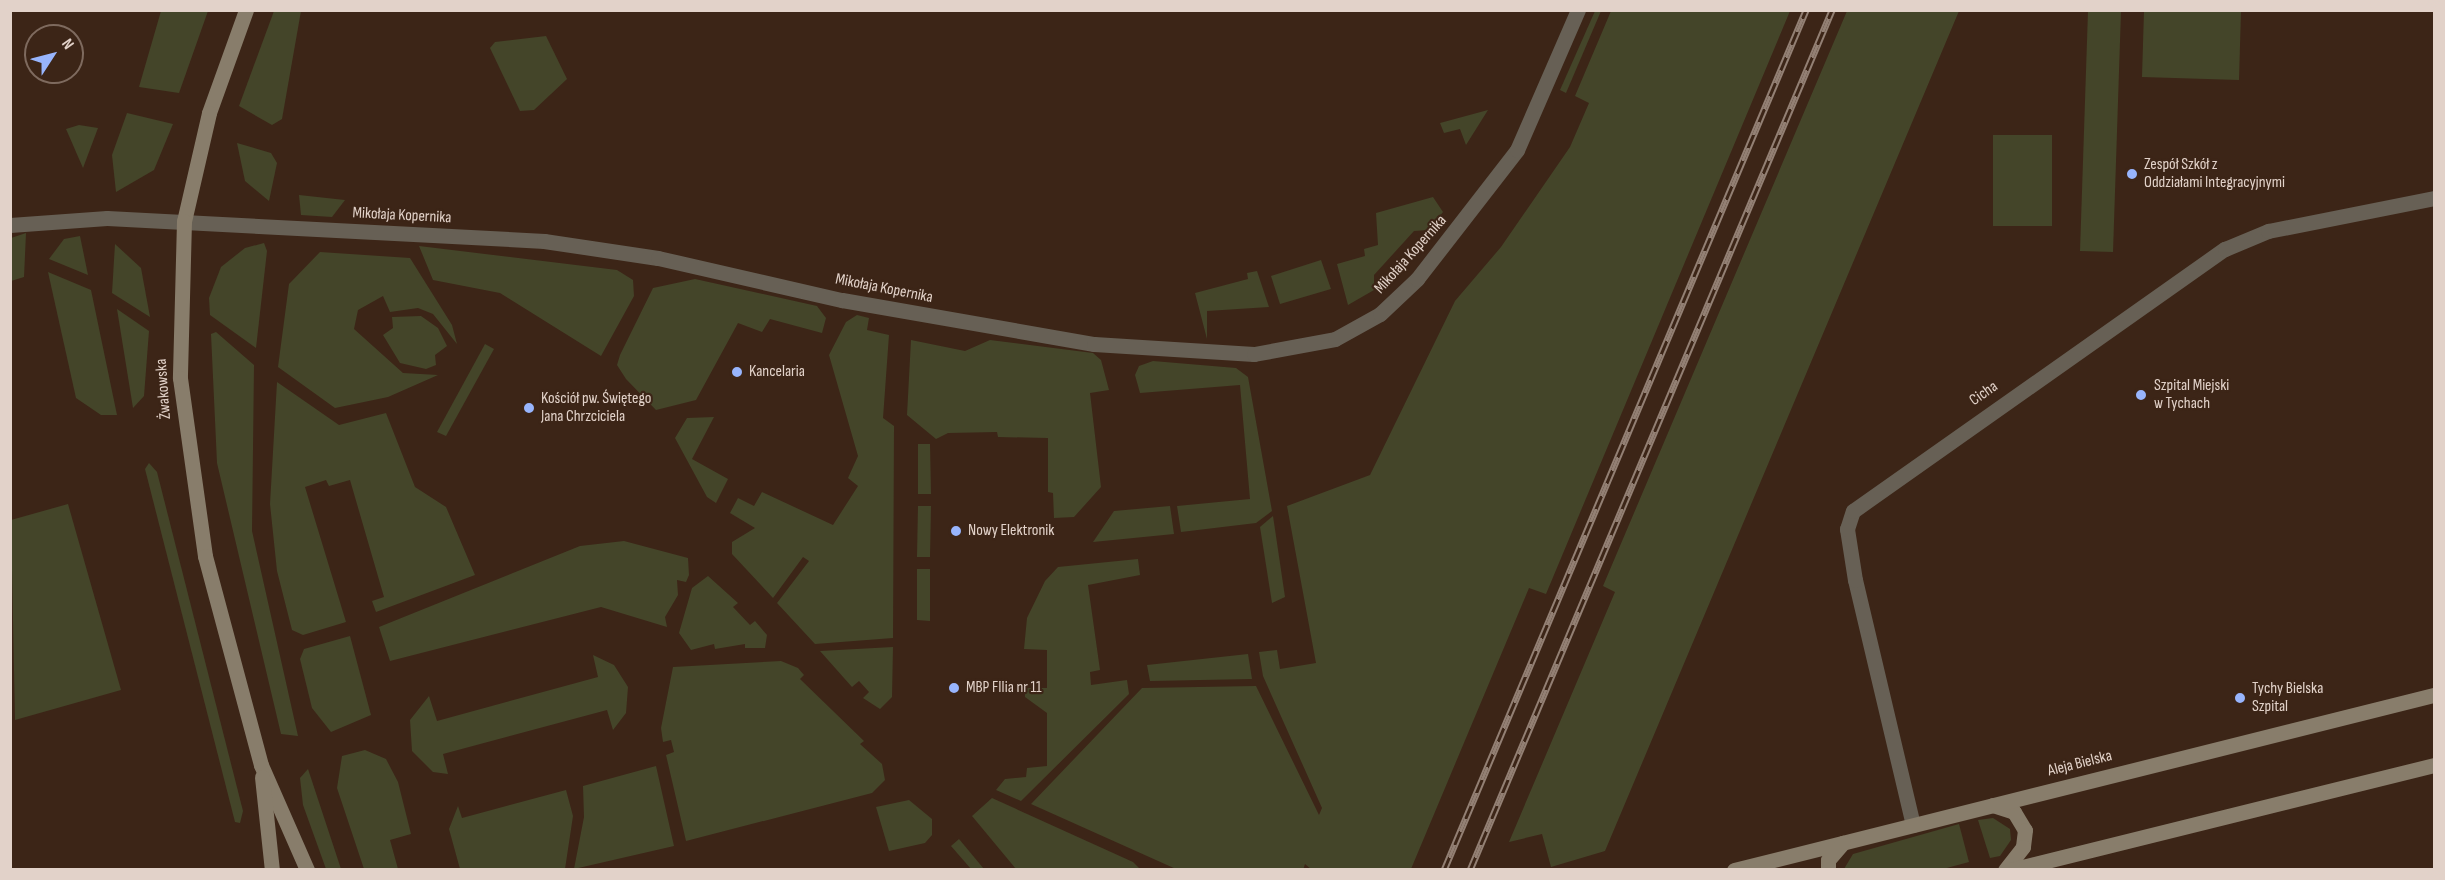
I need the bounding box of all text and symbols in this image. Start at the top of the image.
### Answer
north arrow [24,24,84,84]
text: N [57,35,78,53]
place label: Zespół Szkół z Oddziałami Integracyjnymi [2144,155,2285,193]
marker: Zespół Szkół z Oddziałami Integracyjnymi [2125,167,2139,181]
street label: Mikołaja Kopernika [352,204,452,228]
street label: Mikołaja Kopernika [1371,212,1451,298]
street label: Mikołaja Kopernika [834,270,934,308]
street label: Żwakowska [152,358,176,420]
place label: Kancelaria [749,362,805,382]
marker: Kancelaria [730,365,744,379]
place label: Szpital Miejski w Tychach [2154,376,2229,414]
street label: Cicha [1966,377,2002,411]
marker: Szpital Miejski w Tychach [2132,386,2150,404]
place label: Kościół pw. Świętego Jana Chrzciciela [541,389,651,427]
marker: Kościół pw. Świętego Jana Chrzciciela [522,401,536,415]
place label: Nowy Elektronik [968,521,1054,541]
marker: Nowy Elektronik [949,524,963,538]
place label: MBP FIlia nr 11 [966,678,1042,698]
place label: Tychy Bielska Szpital [2252,679,2323,717]
marker: MBP FIlia nr 11 [947,681,961,695]
marker: Tychy Bielska Szpital [2233,691,2247,705]
street label: Aleja Bielska [2046,747,2114,781]

